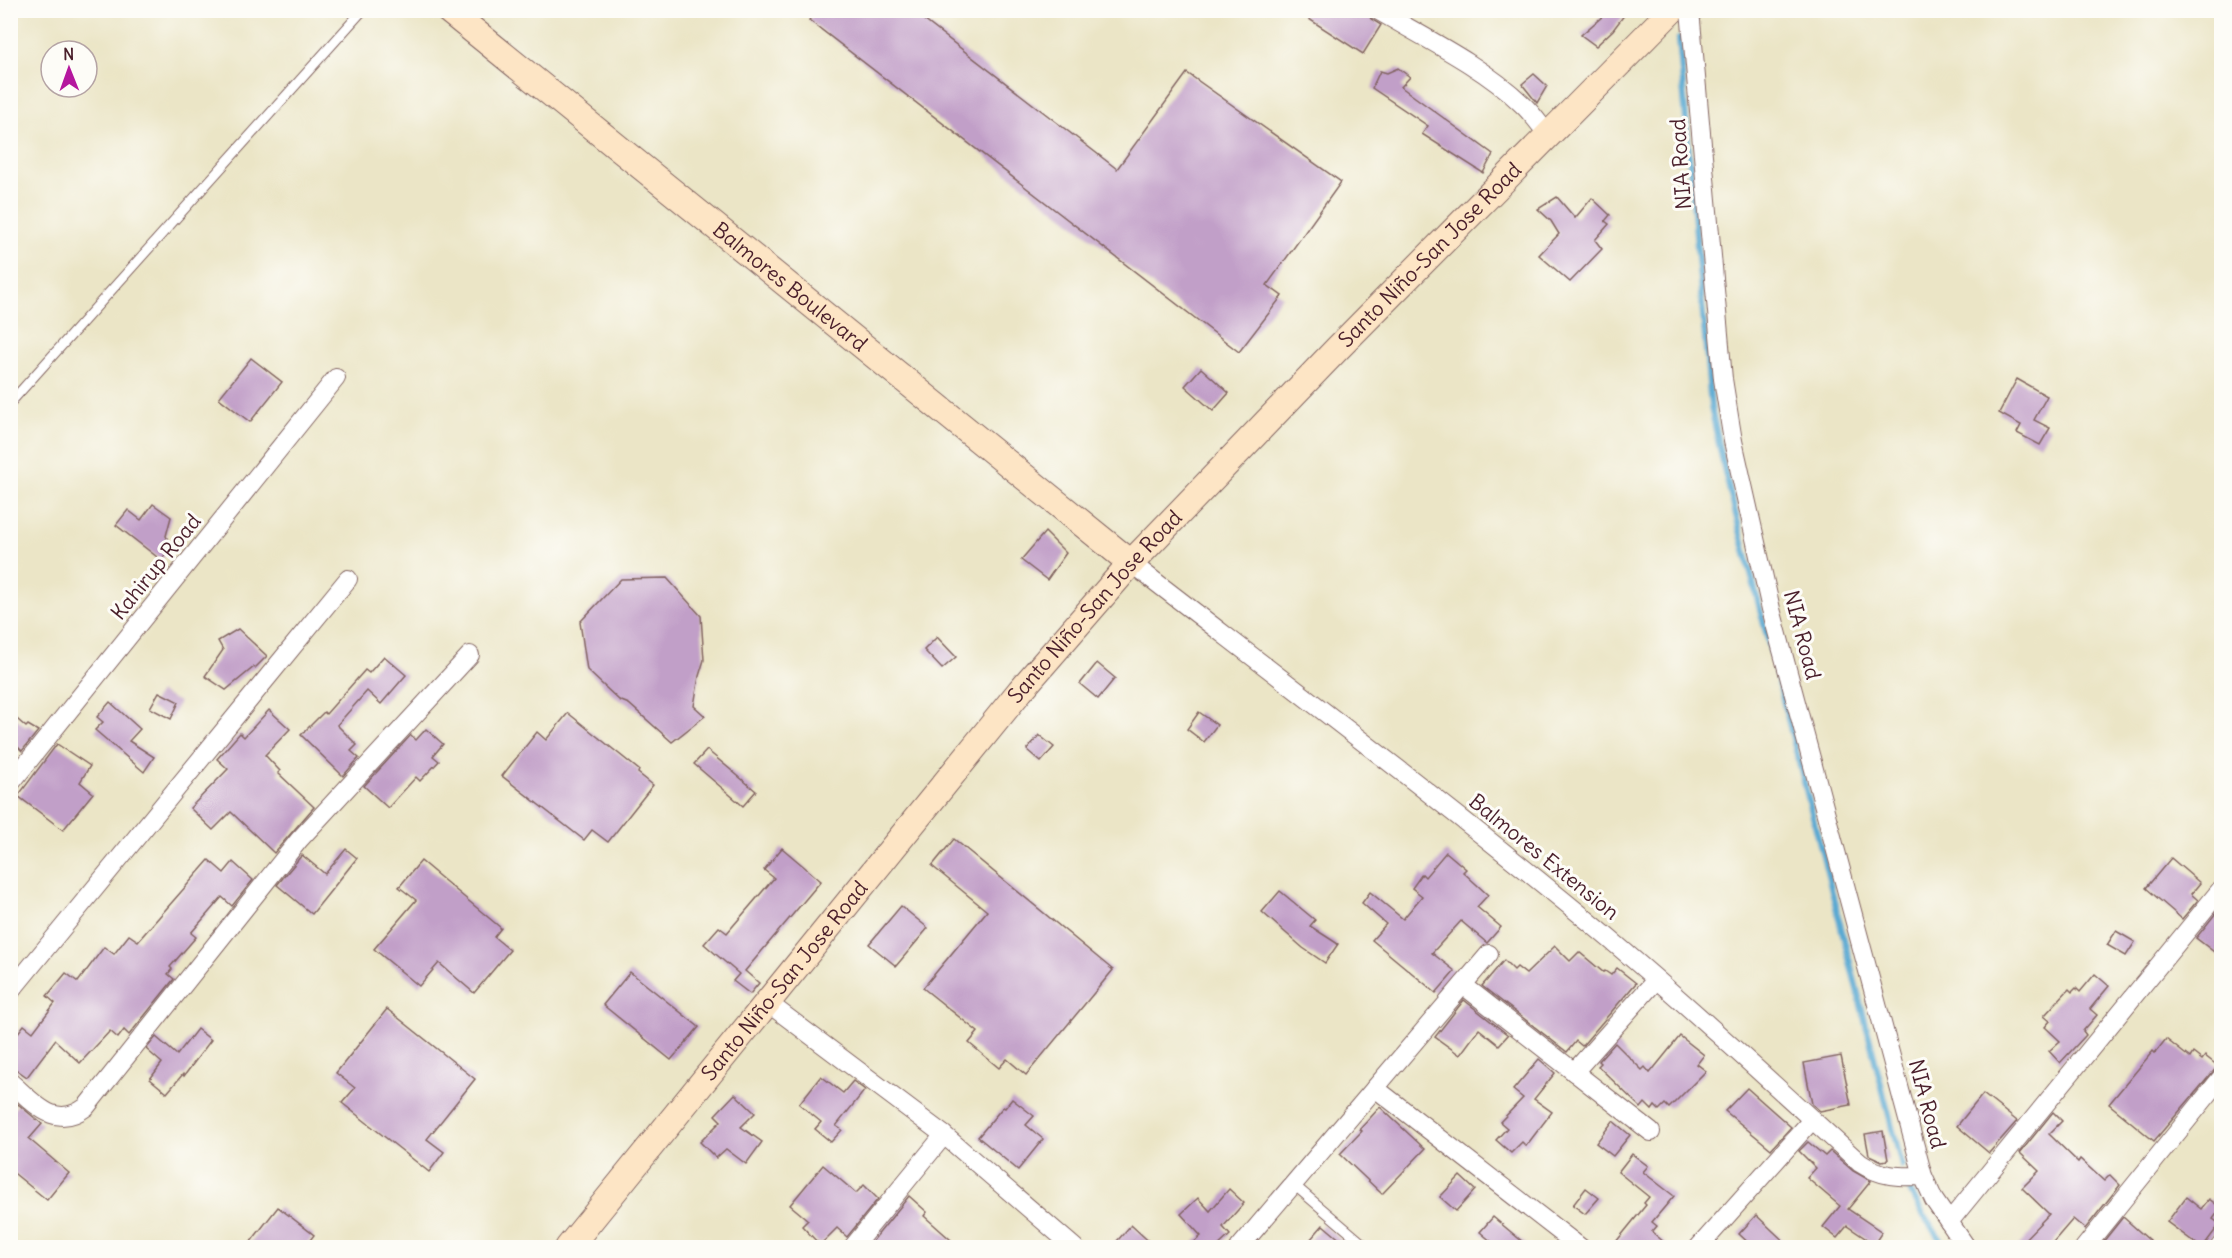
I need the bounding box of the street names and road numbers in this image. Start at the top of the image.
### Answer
street label: NIA Road [1664,118,1697,211]
street label: Santo Niño-San Jose Road [1332,156,1527,353]
street label: Balmores Boulevard [707,216,873,357]
street label: Santo Niño-San Jose Road [1001,504,1188,709]
street label: Kahirup Road [105,508,207,625]
street label: NIA Road [1778,587,1827,683]
street label: Balmores Extension [1464,788,1625,925]
street label: Santo Niño-San Jose Road [695,875,873,1086]
street label: NIA Road [1903,1056,1952,1152]

